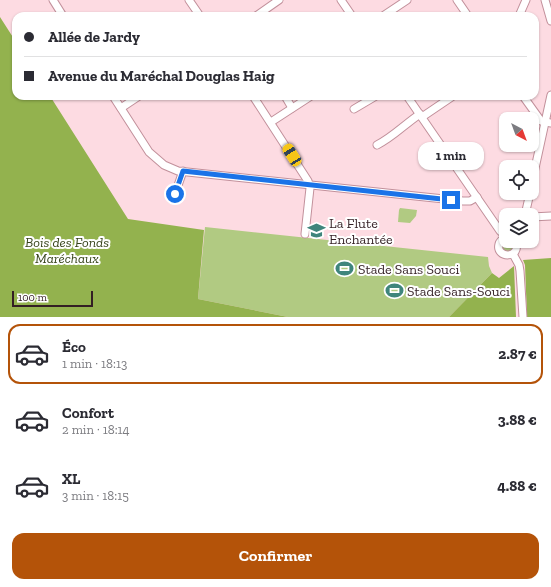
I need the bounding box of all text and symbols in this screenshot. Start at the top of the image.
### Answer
text: Allée de Jardy [48,28,140,46]
text: Avenue du Maréchal Douglas Haig [48,67,275,85]
north arrow [499,112,539,152]
map controls [499,112,539,248]
car [281,142,303,168]
callout: 1 min [418,142,484,170]
text: 1 min [436,148,466,163]
button: locate [499,160,539,200]
route start [166,185,184,203]
route end [442,191,460,209]
button: layers [499,208,539,248]
place label: La Flute Enchantée [329,215,393,248]
school or university icon: La Flute Enchantée [306,221,326,241]
park label: Bois des Fonds Maréchaux [25,234,109,267]
sports icon: Stade Sans Souci [335,259,355,279]
place label: Stade Sans Souci [358,261,459,278]
sports icon: Stade Sans-Souci [384,281,404,301]
place label: Stade Sans-Souci [407,283,510,300]
scale bar [12,289,93,308]
text: 100 m [18,291,47,304]
icon: car [14,336,50,372]
text: Éco [62,338,86,356]
text: 2.87 € [498,345,537,363]
text: 1 min · 18:13 [62,356,127,371]
icon: car [14,402,50,438]
text: Confort [62,404,114,422]
text: 3.88 € [498,411,537,429]
text: 2 min · 18:14 [62,422,130,437]
icon: car [14,468,50,504]
text: XL [62,470,80,488]
text: 4.88 € [497,477,537,495]
text: 3 min · 18:15 [62,488,129,503]
button: Confirmer [12,533,539,579]

